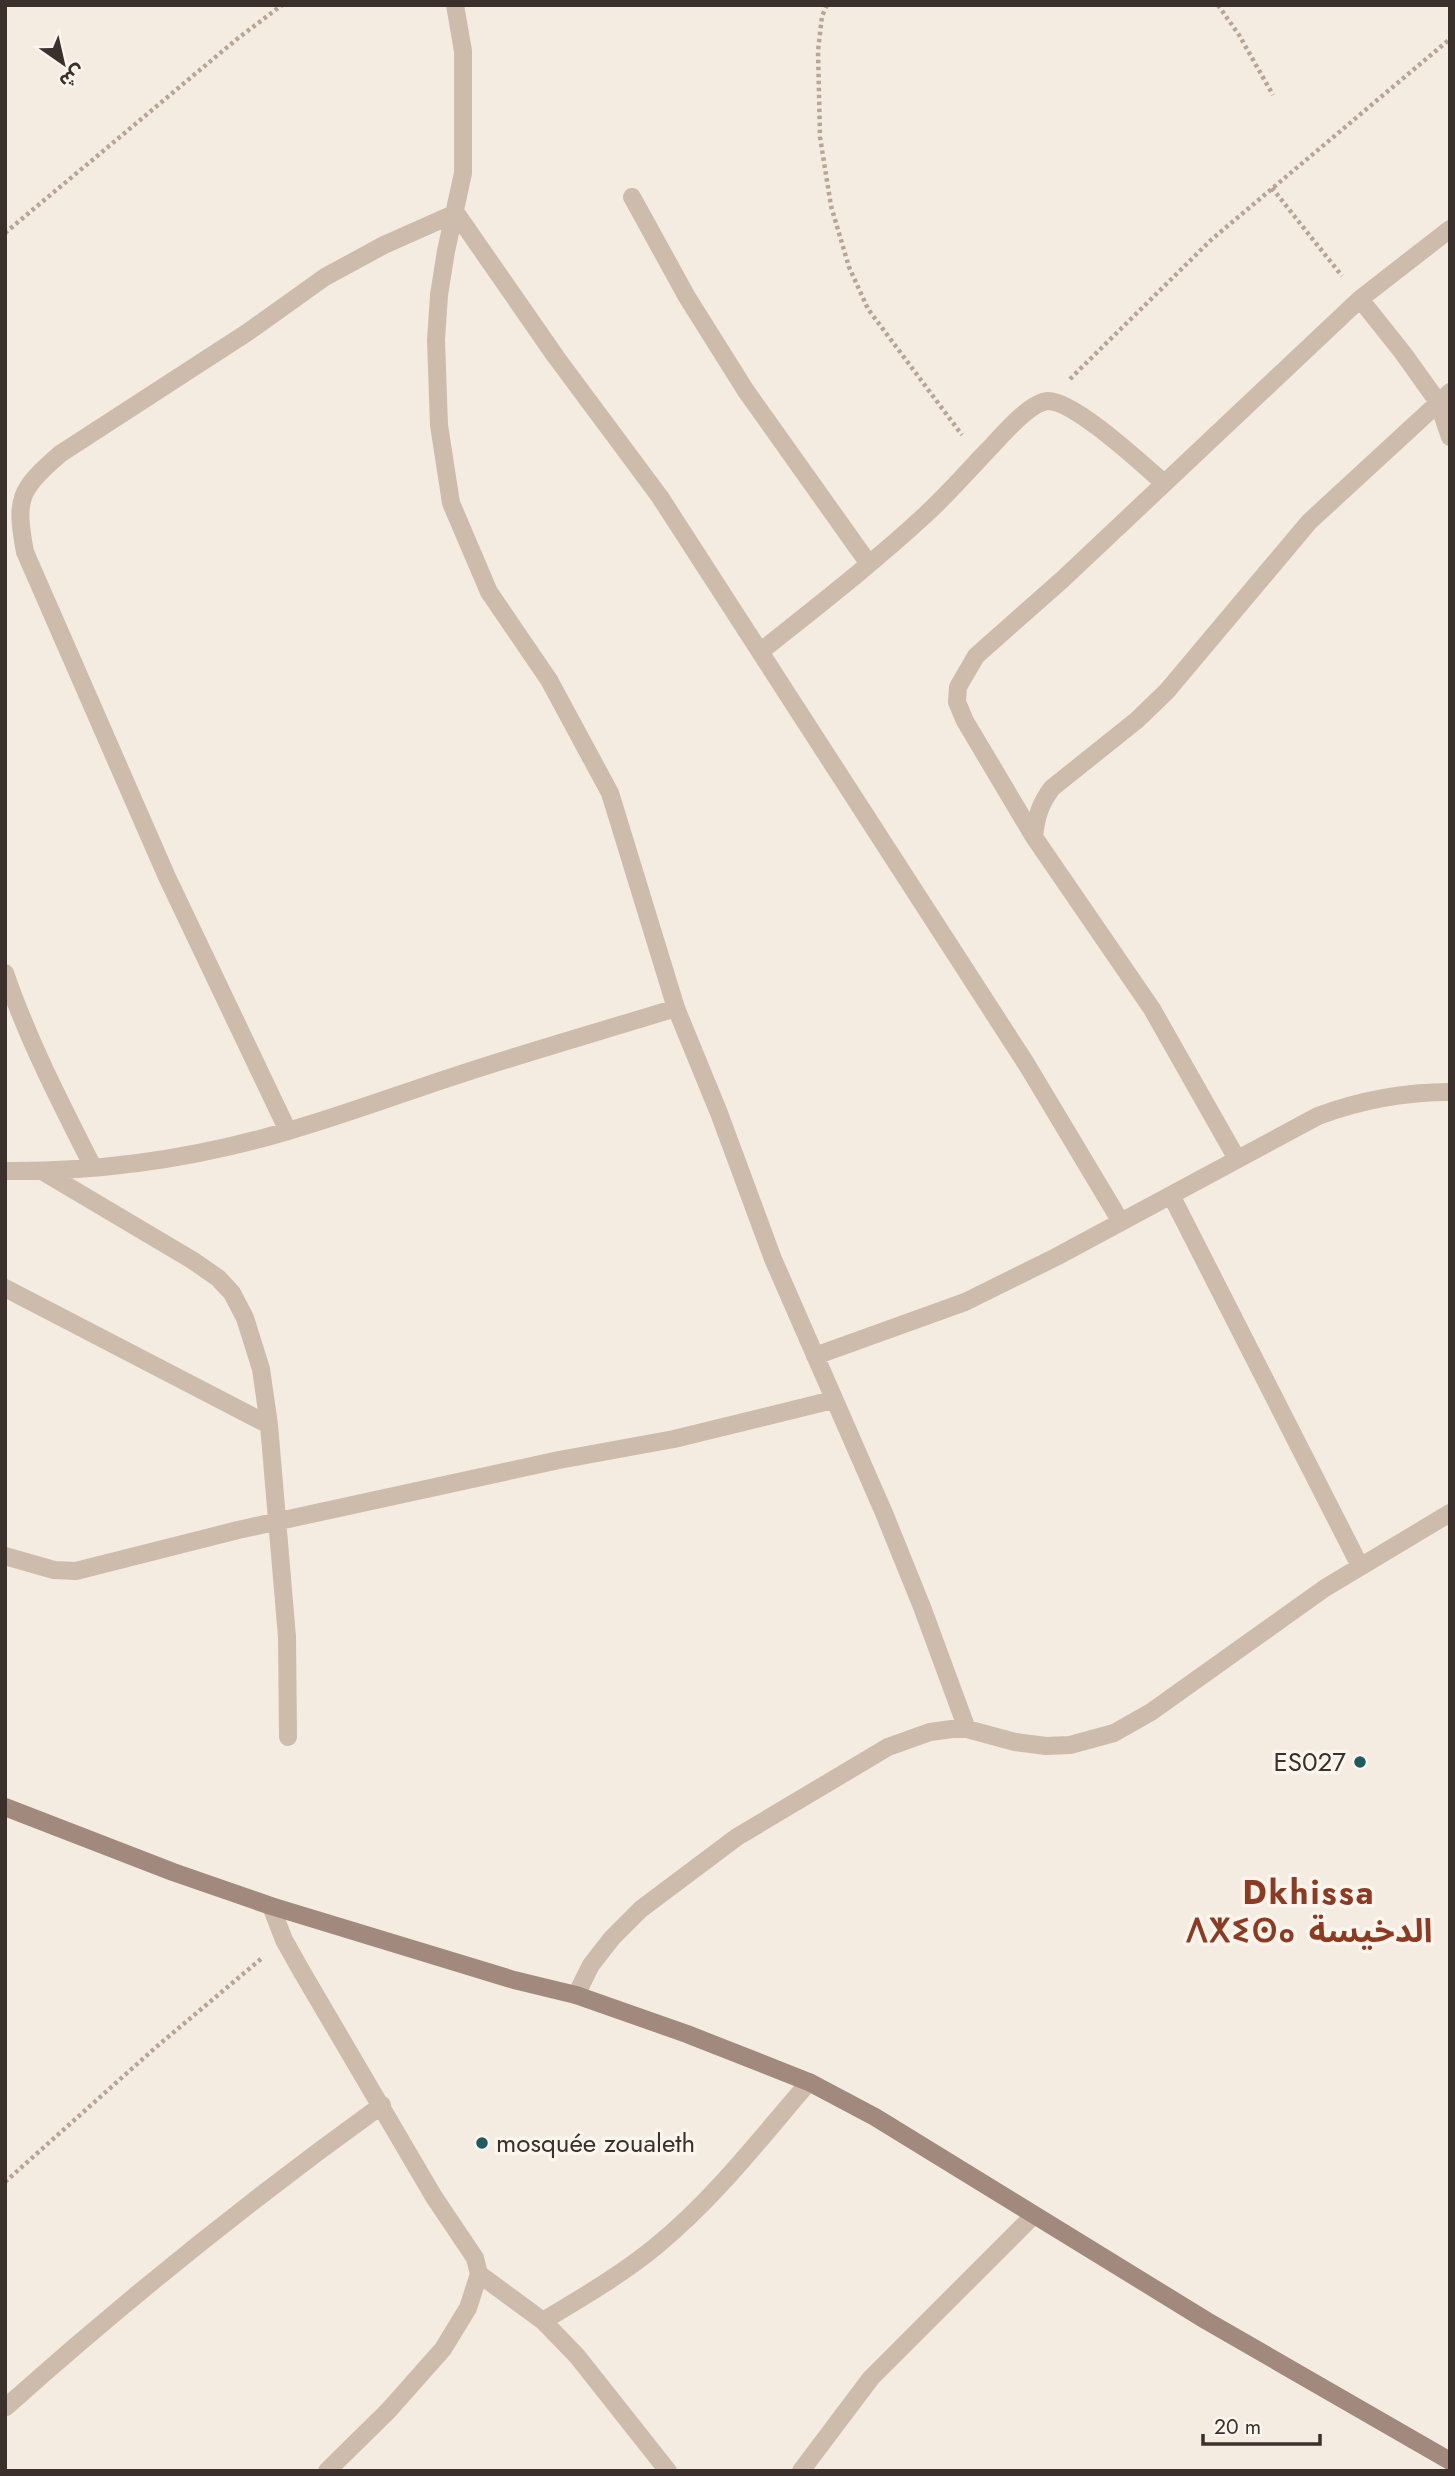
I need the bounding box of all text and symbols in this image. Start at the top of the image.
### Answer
north arrow [28,28,98,98]
text: ش [54,58,91,95]
place label: ES027 [1273,1743,1346,1781]
marker: ES027 [1352,1754,1368,1770]
district label: Dkhissa ⴷⵅⵉⵙⴰ الدخيسة [1185,1869,1433,1954]
place label: mosquée zoualeth [496,2124,695,2162]
marker: mosquée zoualeth [474,2135,490,2151]
scale bar [1203,2402,1320,2446]
text: 20 m [1214,2412,1261,2442]

